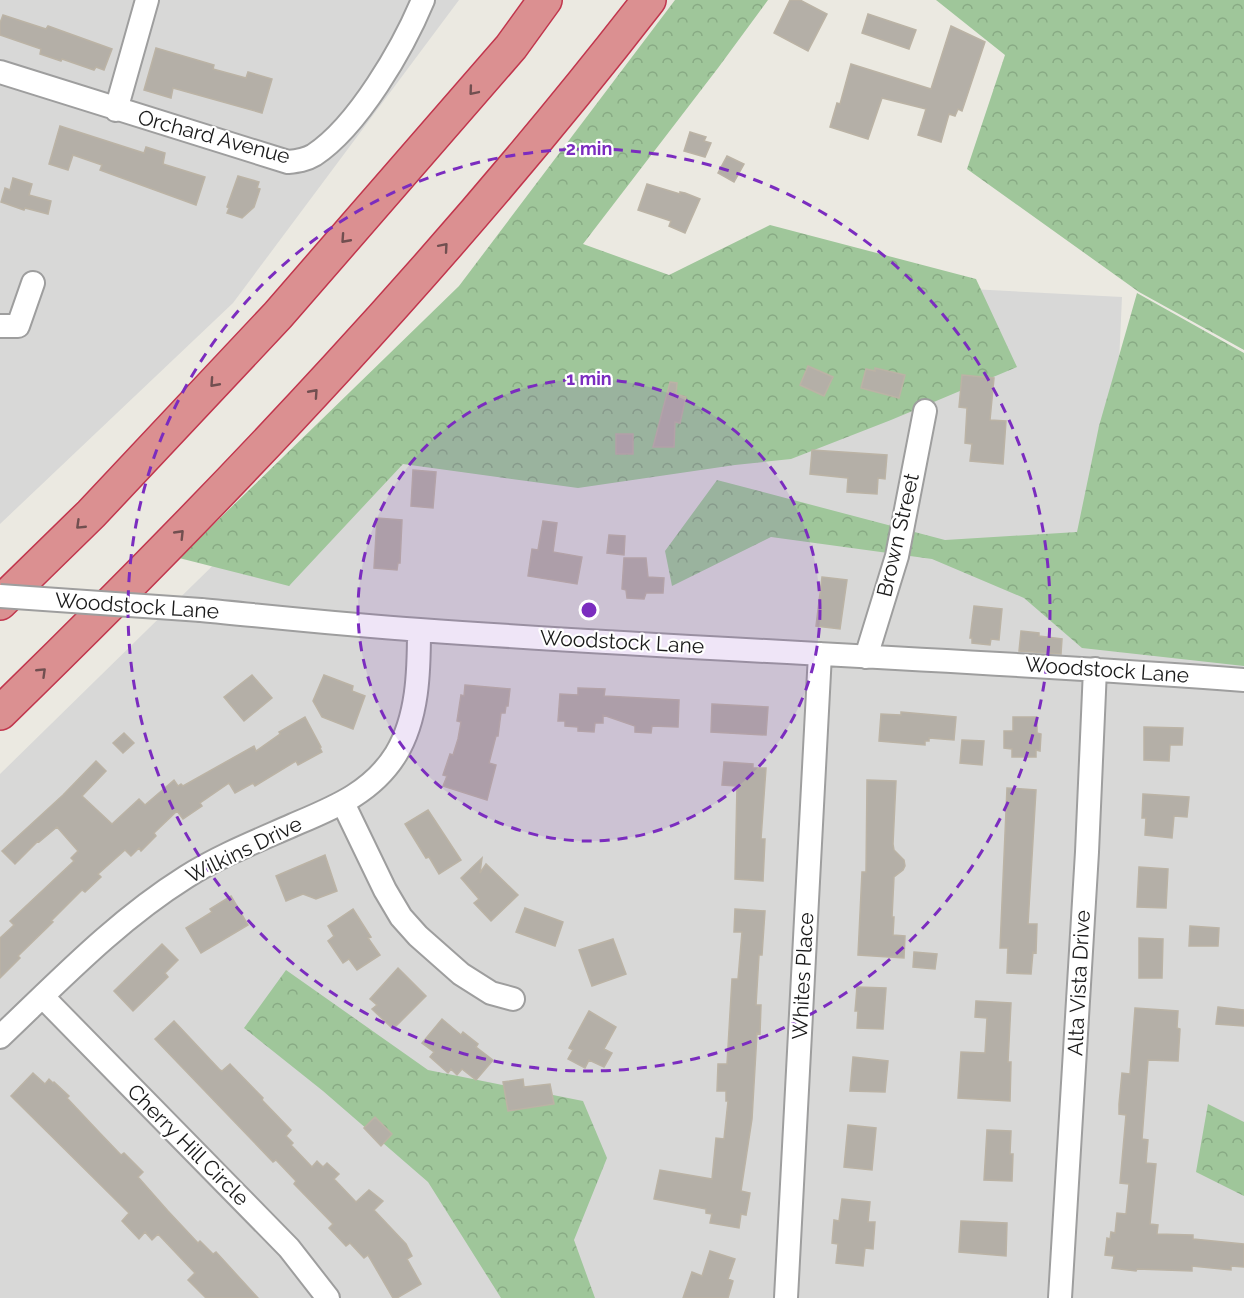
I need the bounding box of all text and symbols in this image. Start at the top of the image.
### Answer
one-way arrow [469,84,480,95]
street label: Orchard Avenue [135,104,293,169]
text: 2 min [566,138,612,159]
one-way arrow [341,232,352,243]
one-way arrow [437,243,448,254]
text: 1 min [566,368,612,389]
one-way arrow [210,376,221,387]
one-way arrow [307,389,318,399]
street label: Brown Street [871,471,924,599]
one-way arrow [77,518,87,529]
one-way arrow [173,531,184,541]
street label: Woodstock Lane [54,587,220,624]
centre of rings [579,600,599,620]
street label: Woodstock Lane [539,625,705,658]
street label: Woodstock Lane [1024,651,1190,688]
one-way arrow [34,669,45,680]
street label: Wilkins Drive [182,811,306,888]
street label: Alta Vista Drive [1062,909,1095,1057]
street label: Whites Place [787,912,818,1040]
street label: Cherry Hill Circle [122,1079,254,1211]

